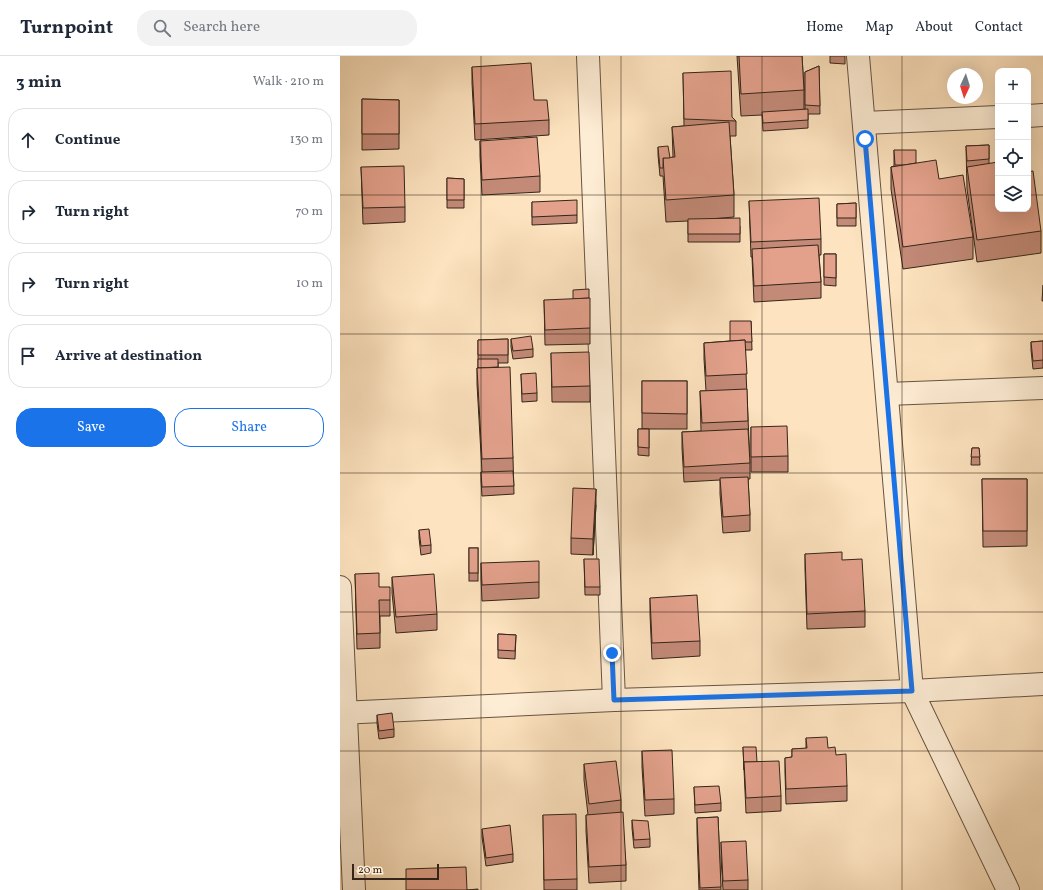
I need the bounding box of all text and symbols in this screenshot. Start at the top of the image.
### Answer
search box [137,10,417,46]
text: Turnpoint [20,15,113,41]
icon: search [151,17,173,39]
text: Search here [183,17,260,38]
text: Home [806,18,843,37]
text: Map [865,18,893,37]
text: About [915,18,953,37]
text: Contact [975,18,1023,37]
north arrow [947,68,983,104]
map controls [995,68,1031,212]
button: + [995,68,1031,104]
text: 3 min [16,71,62,94]
text: Walk · 210 m [253,73,324,91]
button: − [995,104,1031,140]
icon: ahead [17,129,39,151]
text: Continue [55,130,120,151]
route start [856,130,874,148]
text: 130 m [290,131,323,149]
button: locate [995,140,1031,176]
button: layers [995,176,1031,212]
icon: right [17,201,39,223]
text: Turn right [55,202,129,223]
text: 70 m [295,203,323,221]
icon: right [17,273,39,295]
text: Turn right [55,274,129,295]
text: 10 m [296,275,323,293]
icon: arrive [17,345,39,367]
text: Arrive at destination [55,346,202,367]
button: Save [16,408,166,447]
button: Share [174,408,324,447]
route end [603,644,621,662]
scale bar [352,862,439,881]
text: 20 m [358,863,382,878]

